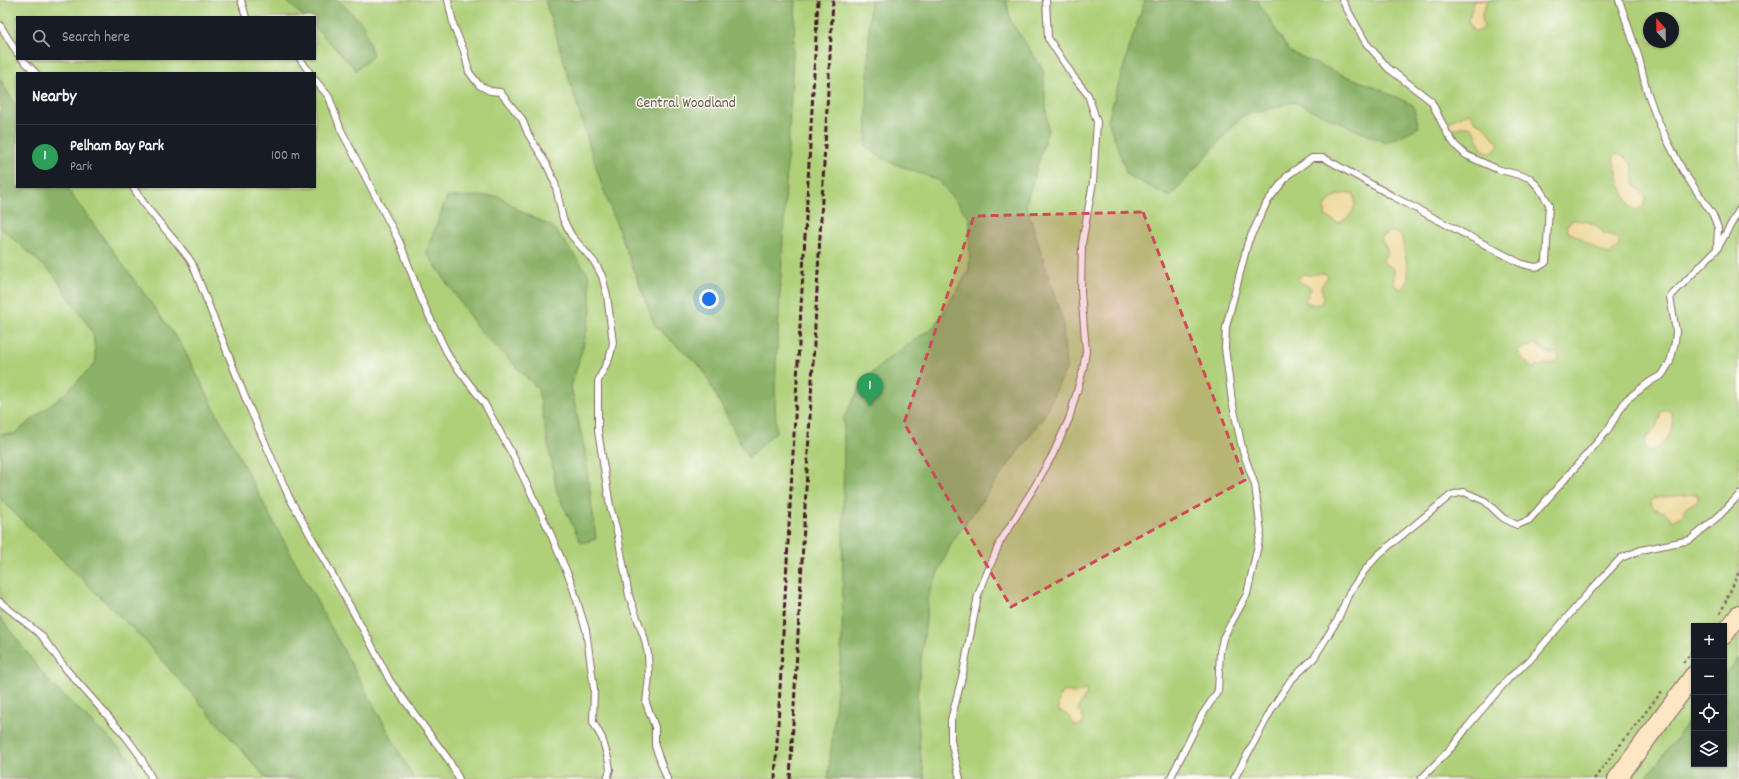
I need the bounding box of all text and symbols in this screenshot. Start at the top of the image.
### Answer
north arrow [1643,12,1679,48]
search box [16,16,316,60]
icon: search [30,27,52,49]
text: Search here [62,27,130,49]
text: Nearby [32,86,76,110]
park label: Central Woodland [636,93,736,115]
text: Pelham Bay Park [70,136,164,158]
text: 1 [44,147,46,166]
text: 100 m [271,147,300,166]
text: Park [70,158,92,177]
your location [699,289,719,309]
pin: 1 [857,373,883,406]
map controls [1691,623,1727,767]
button: + [1691,623,1727,659]
button: − [1691,659,1727,695]
button: locate [1691,695,1727,731]
button: layers [1691,731,1727,767]

